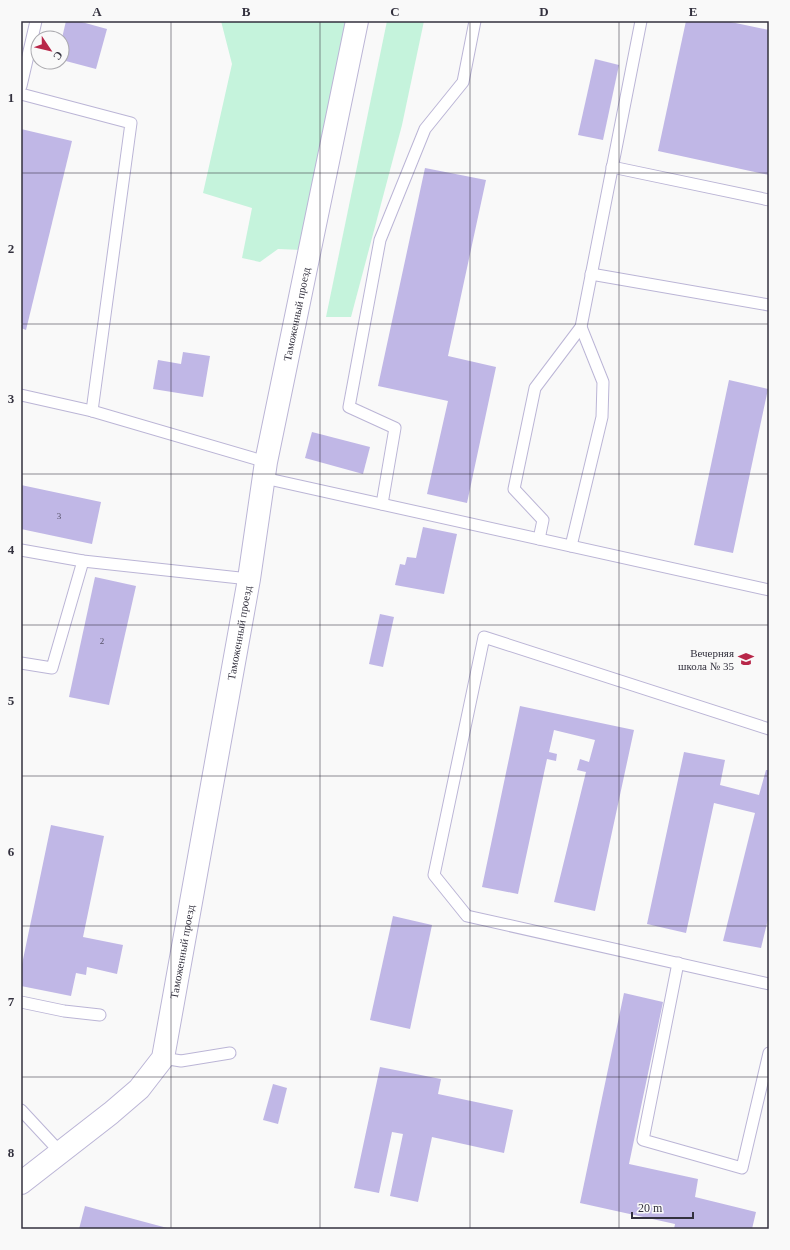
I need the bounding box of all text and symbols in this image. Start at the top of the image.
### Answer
text: A [92,4,102,19]
text: B [242,4,251,19]
text: C [390,4,400,19]
text: D [539,4,549,19]
text: E [689,4,697,19]
north arrow [30,30,70,70]
text: С [51,49,65,62]
text: 1 [8,90,14,105]
text: 2 [8,241,14,256]
street label: Таможенный проезд [281,266,312,362]
text: 3 [8,391,15,406]
house number: 3 [57,511,62,521]
text: 4 [8,542,15,557]
street label: Таможенный проезд [225,584,254,681]
house number: 2 [100,636,104,646]
place label: Вечерняя школа № 35 [678,647,734,672]
school or university icon: Вечерняя школа № 35 [737,650,755,668]
text: 5 [8,693,15,708]
text: 6 [8,844,15,859]
street label: Таможенный проезд [168,903,196,1000]
text: 7 [8,994,15,1009]
text: 8 [8,1145,15,1160]
scale bar [632,1194,693,1220]
text: 20 m [638,1201,663,1215]

